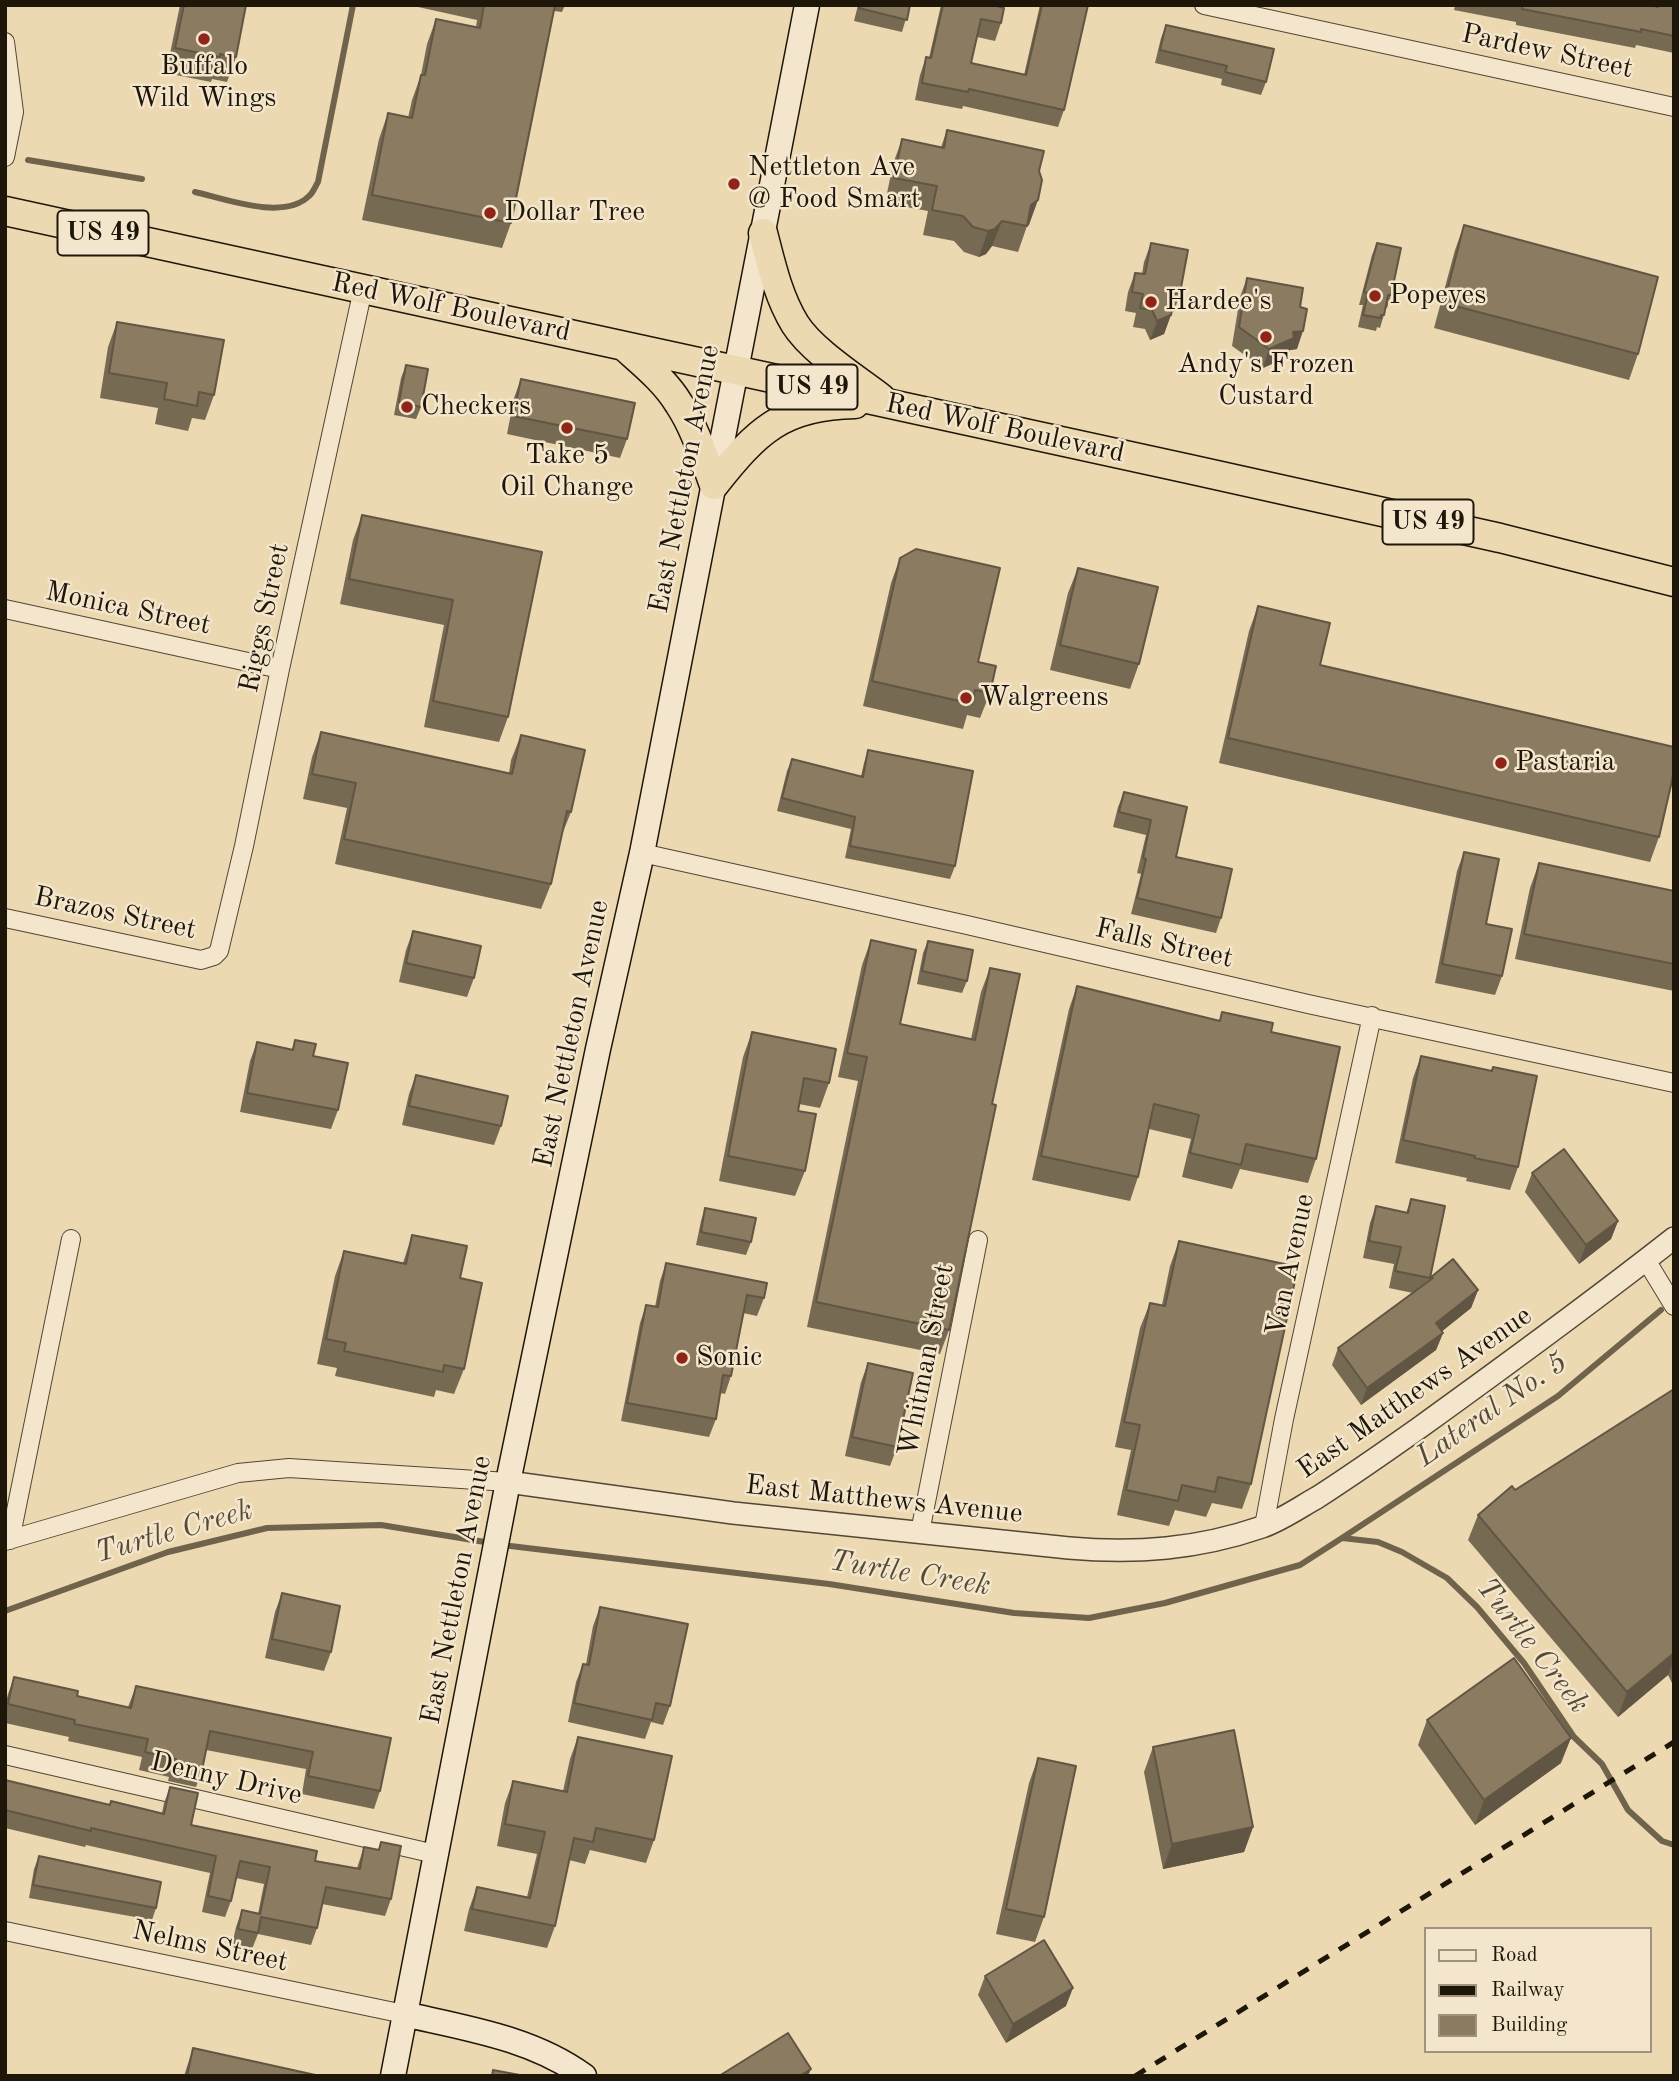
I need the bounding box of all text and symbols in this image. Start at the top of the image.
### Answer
street label: Pardew Street [1458,17,1636,87]
marker: Buffalo Wild Wings [196,31,212,47]
place label: Buffalo Wild Wings [132,50,276,116]
place label: Nettleton Ave @ Food Smart [748,151,921,217]
marker: Nettleton Ave @ Food Smart [726,176,742,192]
place label: Dollar Tree [504,196,645,230]
marker: Dollar Tree [482,205,498,221]
road number: US 49 [57,210,148,256]
street label: Red Wolf Boulevard [328,266,574,350]
place label: Popeyes [1389,279,1486,313]
place label: Hardee's [1165,285,1272,319]
marker: Popeyes [1367,288,1383,304]
marker: Hardee's [1143,294,1159,310]
marker: Andy's Frozen Custard [1258,329,1274,345]
street label: East Nettleton Avenue [642,342,728,616]
place label: Andy's Frozen Custard [1177,348,1355,414]
road number: US 49 [766,364,858,410]
street label: Red Wolf Boulevard [882,387,1128,471]
place label: Checkers [421,390,531,424]
marker: Checkers [399,399,415,415]
marker: Take 5 Oil Change [559,420,575,436]
place label: Take 5 Oil Change [500,439,634,505]
road number: US 49 [1382,500,1474,544]
street label: Riggs Street [233,540,297,696]
street label: Monica Street [42,575,214,643]
place label: Walgreens [980,681,1109,715]
marker: Walgreens [958,690,974,706]
place label: Pastaria [1515,746,1615,780]
marker: Pastaria [1493,755,1509,771]
street label: Brazos Street [31,880,199,948]
street label: East Nettleton Avenue [527,897,617,1171]
street label: Falls Street [1092,912,1236,976]
street label: Van Avenue [1259,1191,1323,1339]
street label: Whitman Street [892,1261,962,1459]
street label: East Matthews Avenue [1291,1299,1539,1487]
place label: Sonic [696,1341,762,1375]
water label: Lateral No. 5 [1410,1345,1574,1475]
marker: Sonic [674,1350,690,1366]
street label: East Nettleton Avenue [414,1453,500,1727]
street label: East Matthews Avenue [744,1469,1024,1531]
water label: Turtle Creek [91,1492,257,1572]
water label: Turtle Creek [827,1544,993,1604]
water label: Turtle Creek [1468,1571,1596,1721]
street label: Denny Drive [147,1745,305,1813]
street label: Nelms Street [129,1914,291,1980]
legend [1424,1927,1651,2053]
text: Road [1491,1945,1538,1966]
text: Railway [1491,1980,1565,2001]
text: Building [1491,2015,1567,2036]

